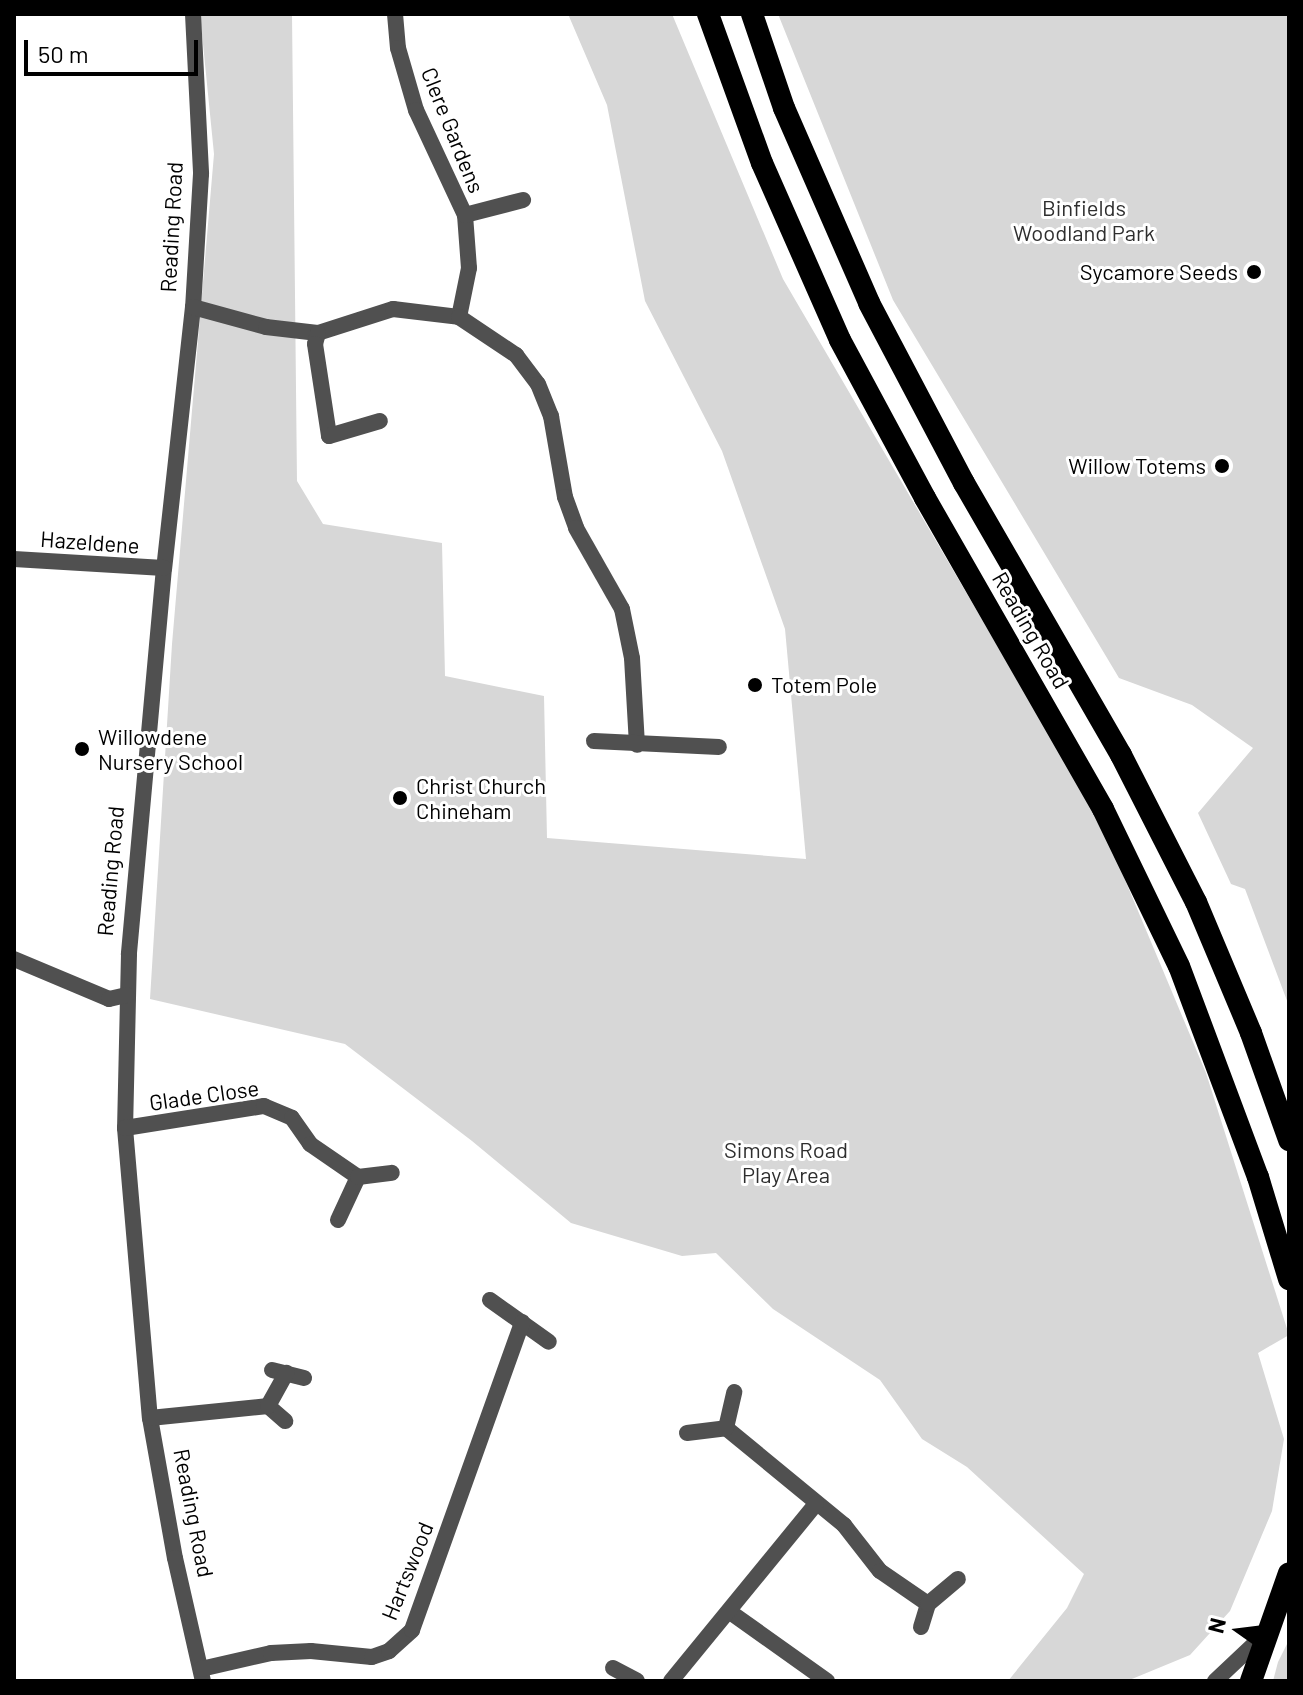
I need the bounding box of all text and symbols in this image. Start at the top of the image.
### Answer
scale bar [28,24,202,74]
text: 50 m [38,39,89,68]
street label: Clere Gardens [416,63,490,197]
street label: Reading Road [154,161,188,293]
park label: Binfields Woodland Park [1013,194,1155,246]
place label: Sycamore Seeds [1080,259,1238,285]
marker: Sycamore Seeds [1245,263,1263,281]
place label: Willow Totems [1068,453,1206,479]
marker: Willow Totems [1213,457,1231,475]
street label: Hazeldene [40,525,140,559]
street label: Reading Road [987,567,1075,693]
place label: Totem Pole [771,672,877,698]
marker: Totem Pole [746,676,764,694]
place label: Willowdene Nursery School [98,723,243,774]
marker: Willowdene Nursery School [73,740,91,758]
place label: Christ Church Chineham [416,772,546,824]
marker: Christ Church Chineham [391,789,409,807]
street label: Reading Road [91,805,129,937]
street label: Glade Close [147,1074,261,1116]
park label: Simons Road Play Area [724,1136,848,1188]
street label: Reading Road [169,1446,219,1580]
street label: Hartswood [375,1518,439,1624]
north arrow [1199,1591,1279,1671]
text: N [1201,1615,1230,1635]

